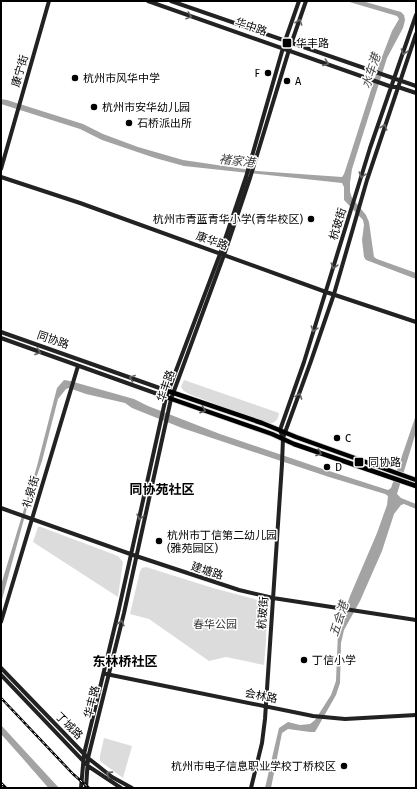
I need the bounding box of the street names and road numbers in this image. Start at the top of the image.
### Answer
street label: 华中路 [233,15,269,39]
street label: 康宁街 [9,53,31,89]
street label: 杭玻街 [327,206,349,242]
street label: 康华路 [194,229,230,253]
street label: 同协路 [35,328,71,352]
street label: 华丰路 [154,368,178,404]
street label: 礼泉街 [20,474,42,510]
street label: 建塘路 [189,560,225,582]
street label: 杭玻街 [255,596,271,630]
street label: 华丰路 [82,684,102,720]
street label: 会林路 [244,686,278,706]
street label: 丁城路 [53,710,85,742]

